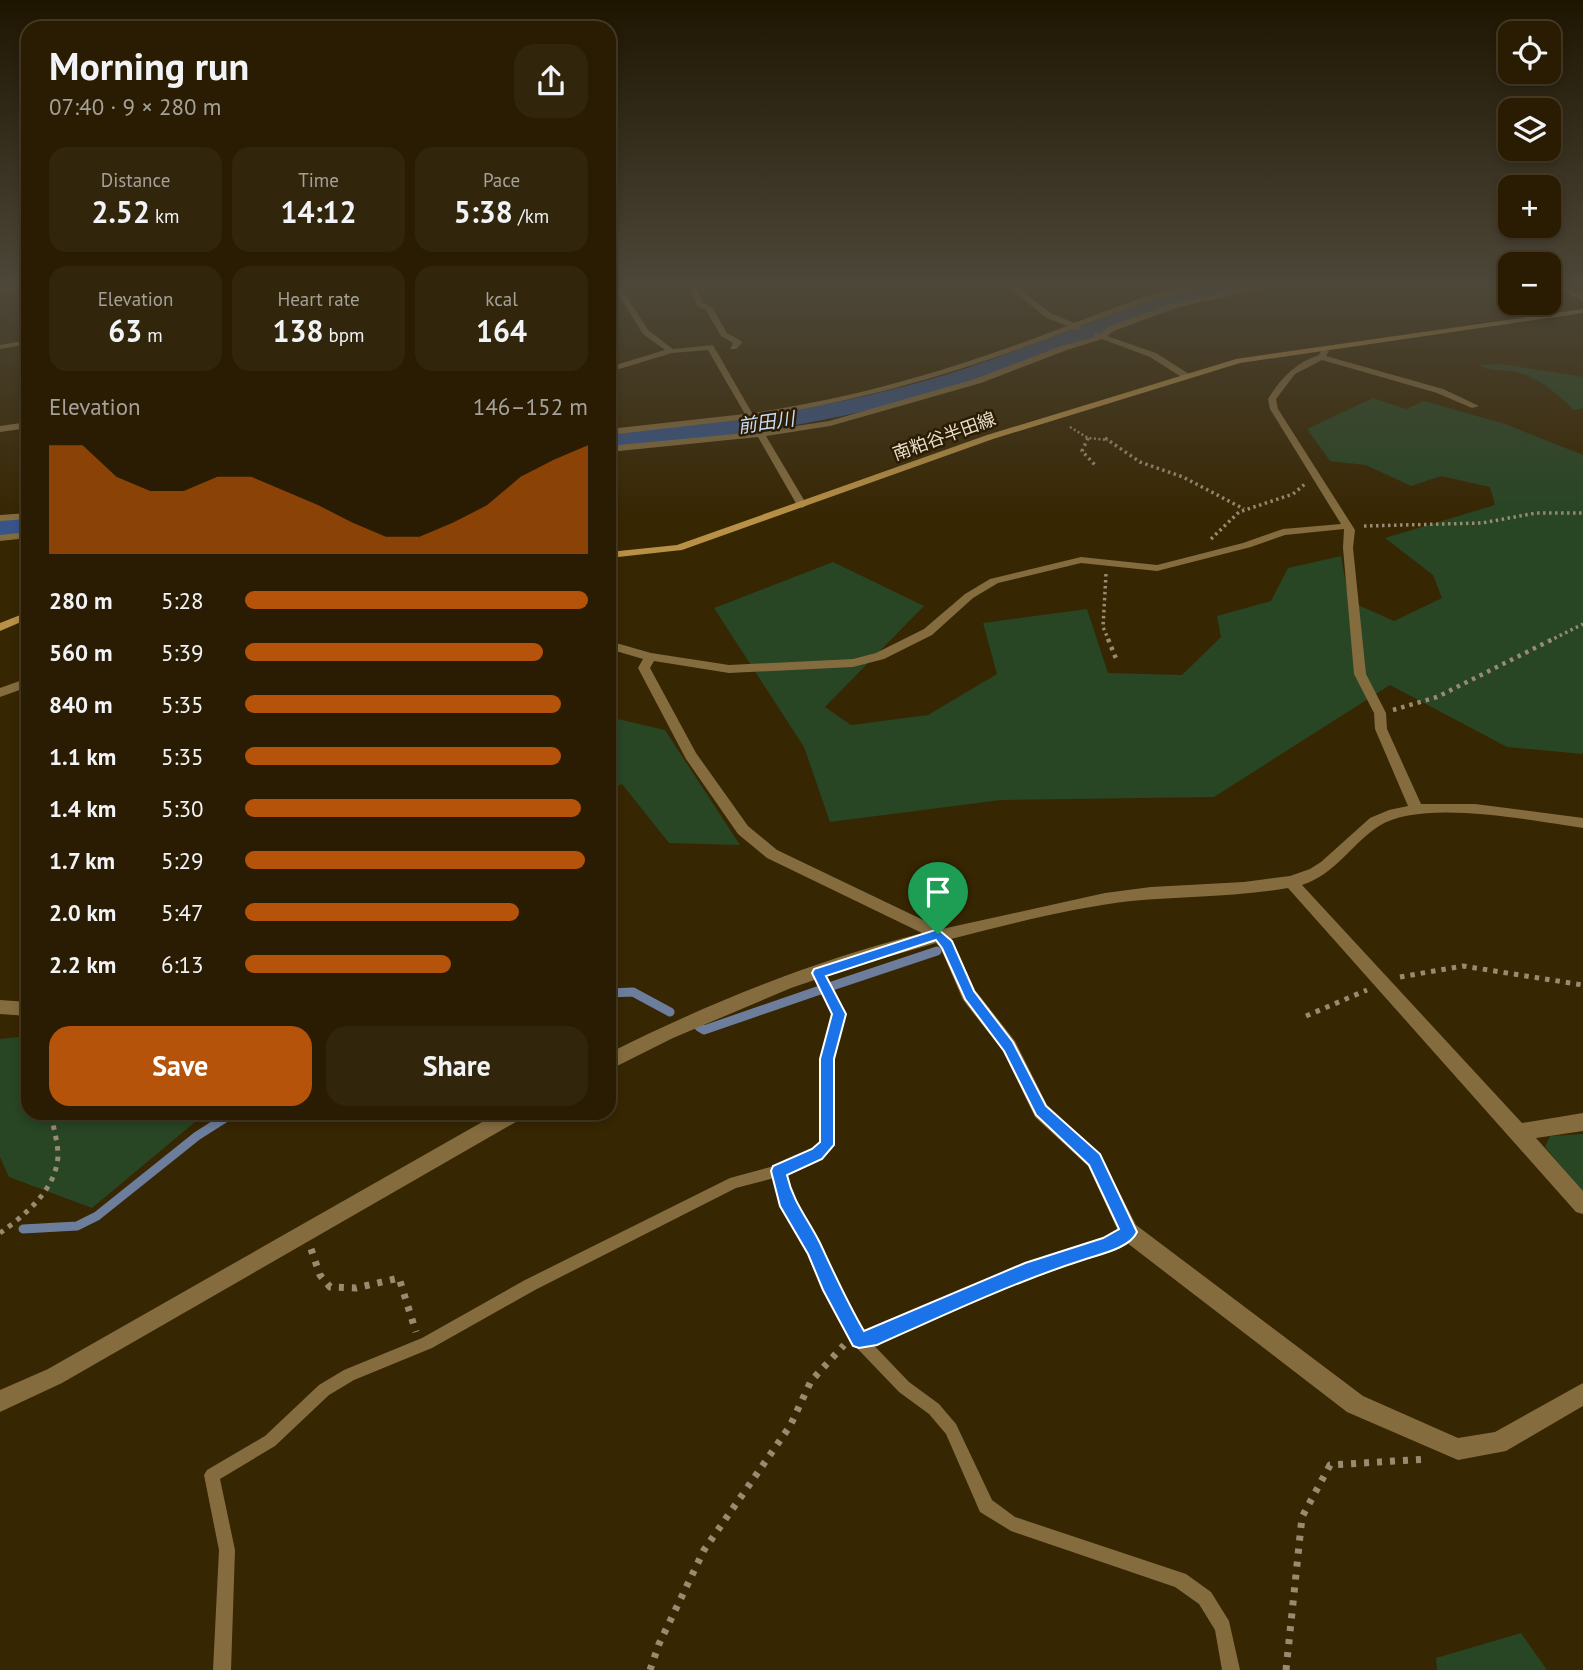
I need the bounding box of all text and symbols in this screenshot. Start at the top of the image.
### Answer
map controls [1498,21,1561,315]
button: locate [1498,21,1561,84]
text: Morning run [49,41,249,90]
button: share [514,44,588,118]
text: 07:40 · 9 × 280 m [49,92,221,121]
button: layers [1498,98,1561,161]
text: Distance [101,168,170,192]
text: Time [298,168,339,192]
text: Pace [483,168,520,192]
button: + [1498,175,1561,238]
text: 2.52 [91,192,150,231]
text: 14:12 [280,192,357,231]
text: 5:38 [454,192,513,231]
text: km [150,204,180,228]
text: /km [513,204,549,228]
button: − [1498,252,1561,315]
text: Elevation [98,287,173,311]
text: Heart rate [277,287,360,311]
text: kcal [485,287,518,311]
text: 63 [108,311,142,350]
text: 138 [272,311,323,350]
text: 164 [476,311,527,350]
text: m [142,323,163,347]
text: bpm [323,323,365,347]
text: Elevation [49,392,141,421]
text: 146–152 m [473,392,588,421]
water label: 前田川 [736,406,798,438]
street label: 南粕谷半田線 [889,407,999,465]
text: 280 m [49,586,112,615]
text: 5:28 [161,586,204,615]
text: 560 m [49,638,112,667]
text: 5:39 [161,638,204,667]
text: 840 m [49,690,112,719]
text: 5:35 [161,690,204,719]
text: 1.1 km [49,742,116,771]
text: 5:35 [161,742,204,771]
text: 1.4 km [49,794,116,823]
text: 5:30 [161,794,204,823]
text: 1.7 km [49,846,115,875]
text: 5:29 [161,846,204,875]
pin [908,862,968,934]
icon: arrive [919,873,957,911]
text: 2.0 km [49,898,116,927]
text: 5:47 [161,898,204,927]
text: 2.2 km [49,950,116,979]
text: 6:13 [161,950,204,979]
button: Save [49,1026,312,1106]
button: Share [326,1026,588,1106]

